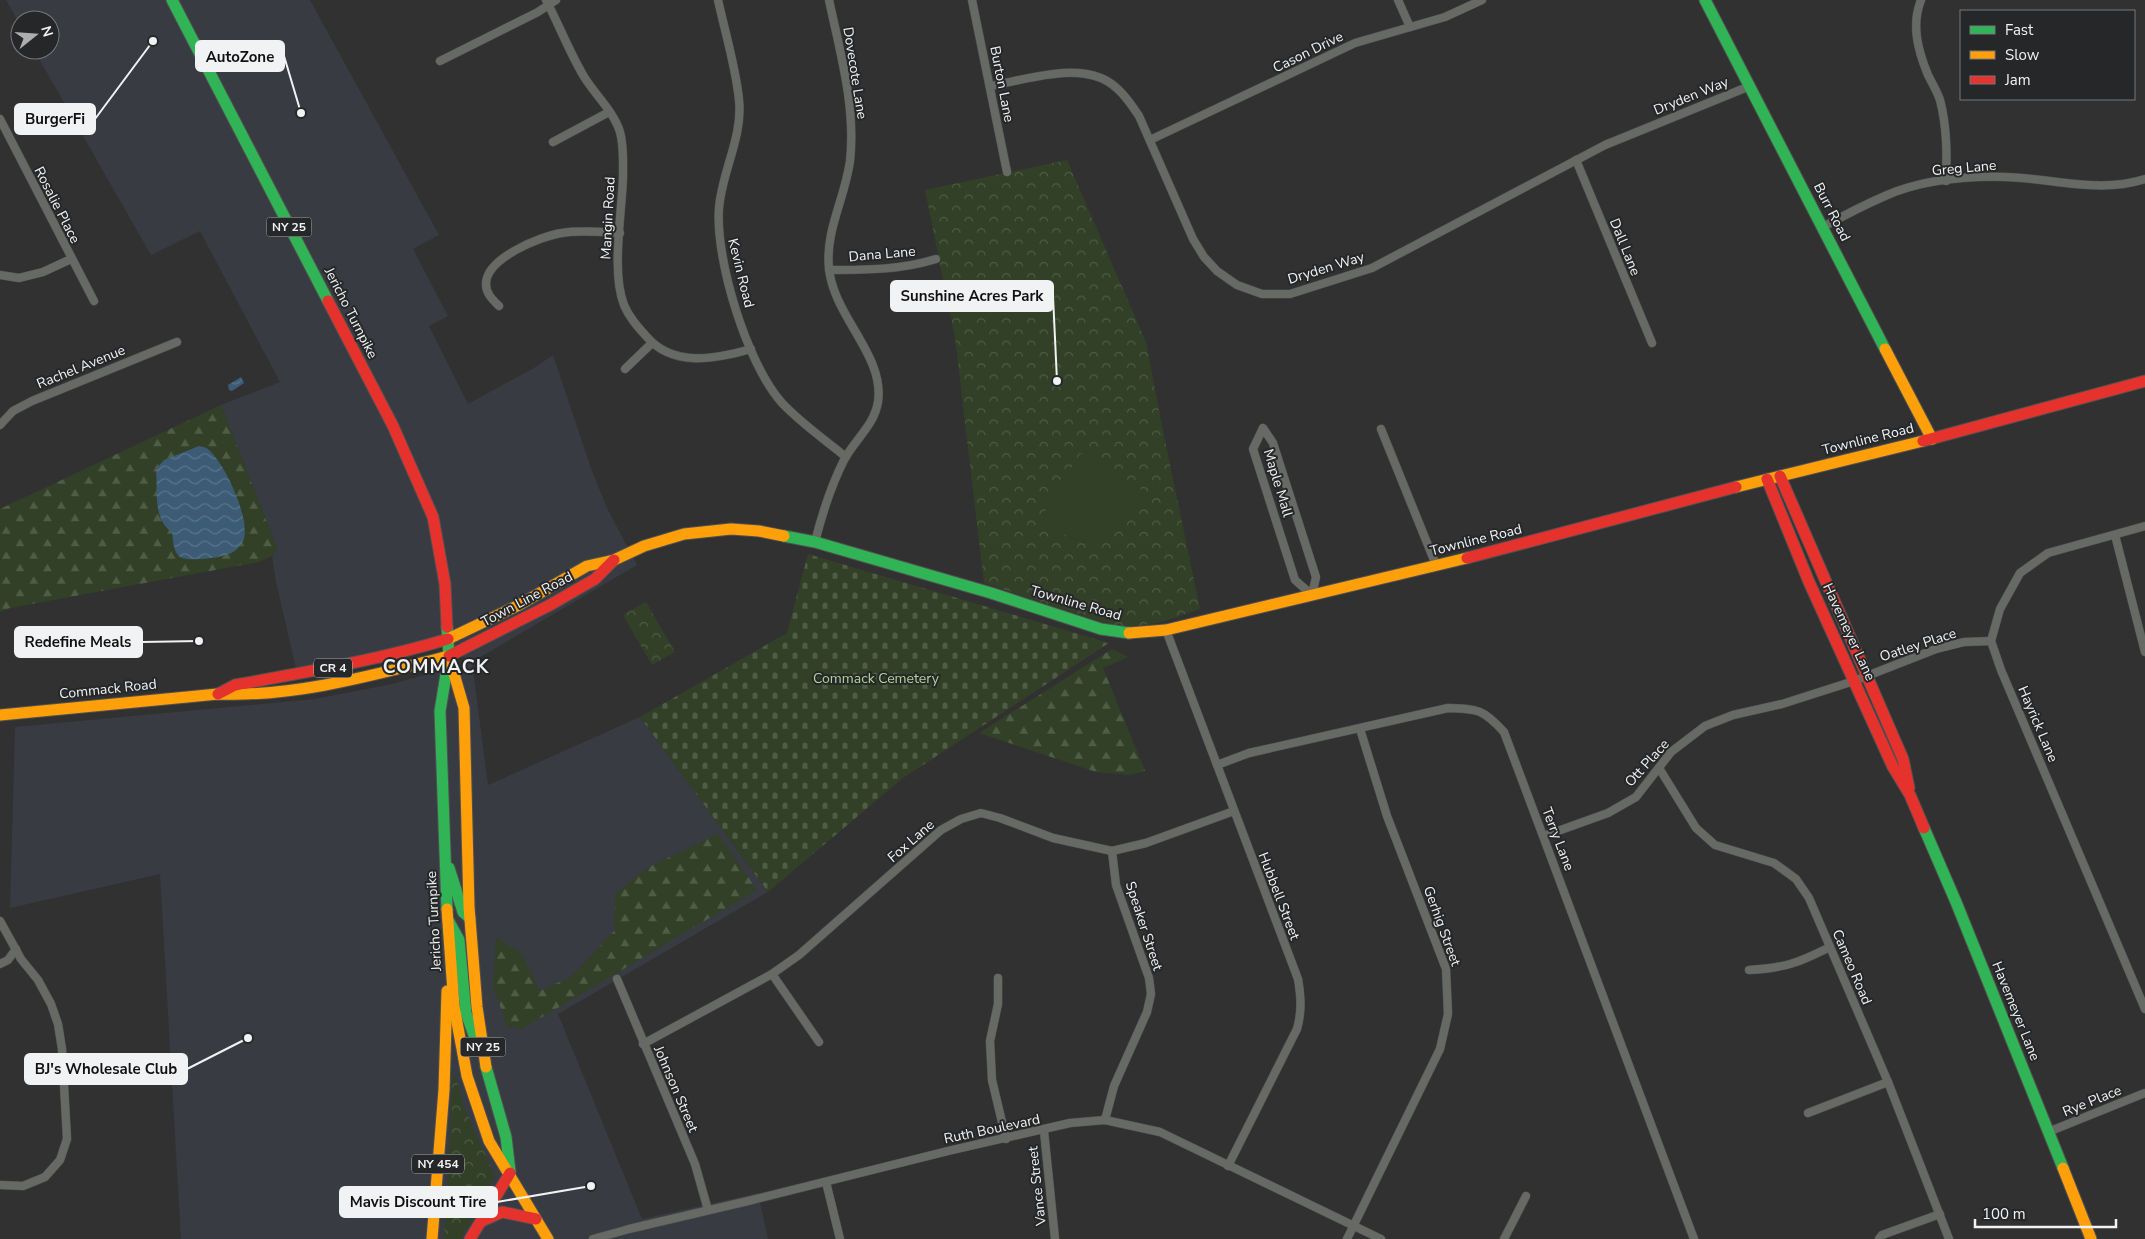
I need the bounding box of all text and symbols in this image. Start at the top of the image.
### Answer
north arrow [10,10,60,60]
legend [1960,10,2135,100]
text: Fast [2005,20,2034,40]
text: N [36,24,58,39]
street label: Dovecote Lane [838,26,872,120]
street label: Cason Drive [1270,27,1346,77]
callout: AutoZone [196,41,284,71]
street label: Burton Lane [985,44,1019,124]
text: Slow [2005,45,2040,65]
text: AutoZone [206,47,274,67]
text: Jam [2004,70,2031,90]
street label: Dryden Way [1651,72,1732,120]
callout: BurgerFi [15,104,95,134]
text: BurgerFi [25,109,85,129]
street label: Greg Lane [1931,156,1997,180]
street label: Rosalie Place [30,163,84,247]
street label: Mangin Road [596,176,620,260]
street label: Burr Road [1809,179,1855,245]
street label: Dall Lane [1605,216,1645,278]
road number: NY 25 [266,218,312,236]
street label: Kevin Road [723,236,759,310]
street label: Dana Lane [848,242,916,266]
street label: Dryden Way [1285,247,1367,289]
street label: Jericho Turnpike [319,263,382,362]
callout: Sunshine Acres Park [891,281,1053,311]
text: Sunshine Acres Park [901,286,1044,306]
street label: Rachel Avenue [34,341,128,393]
street label: Townline Road [1820,418,1916,460]
street label: Maple Mall [1259,447,1298,520]
street label: Townline Road [1428,519,1524,561]
street label: Town Line Road [478,567,576,631]
street label: Havemeyer Lane [1818,580,1880,684]
street label: Townline Road [1028,581,1124,625]
street label: Oatley Place [1877,624,1959,666]
callout: Redefine Meals [15,627,142,657]
text: Redefine Meals [25,632,131,652]
district label: COMMACK [383,654,490,680]
road number: CR 4 [314,658,352,678]
park label: Commack Cemetery [813,669,940,688]
street label: Commack Road [58,674,158,704]
street label: Hayrick Lane [2013,683,2063,765]
street label: Ott Place [1620,735,1674,791]
street label: Terry Lane [1537,805,1579,873]
street label: Fox Lane [883,815,939,867]
street label: Hubbell Street [1254,849,1304,943]
street label: Jericho Turnpike [422,871,446,972]
street label: Speaker Street [1121,879,1167,973]
street label: Gerhig Street [1419,883,1465,969]
street label: Cameo Road [1828,926,1876,1008]
street label: Havemeyer Lane [1987,959,2045,1063]
road number: NY 25 [460,1038,506,1056]
street label: Johnson Street [649,1042,703,1135]
callout: BJ's Wholesale Club [25,1054,187,1084]
text: BJ's Wholesale Club [35,1059,177,1079]
street label: Rye Place [2060,1081,2124,1121]
street label: Ruth Boulevard [942,1110,1042,1148]
street label: Vance Street [1023,1145,1051,1228]
road number: NY 454 [412,1154,464,1174]
callout: Mavis Discount Tire [340,1187,497,1217]
text: Mavis Discount Tire [350,1192,486,1212]
scale bar [1975,1196,2116,1228]
text: 100 m [1982,1204,2026,1224]

